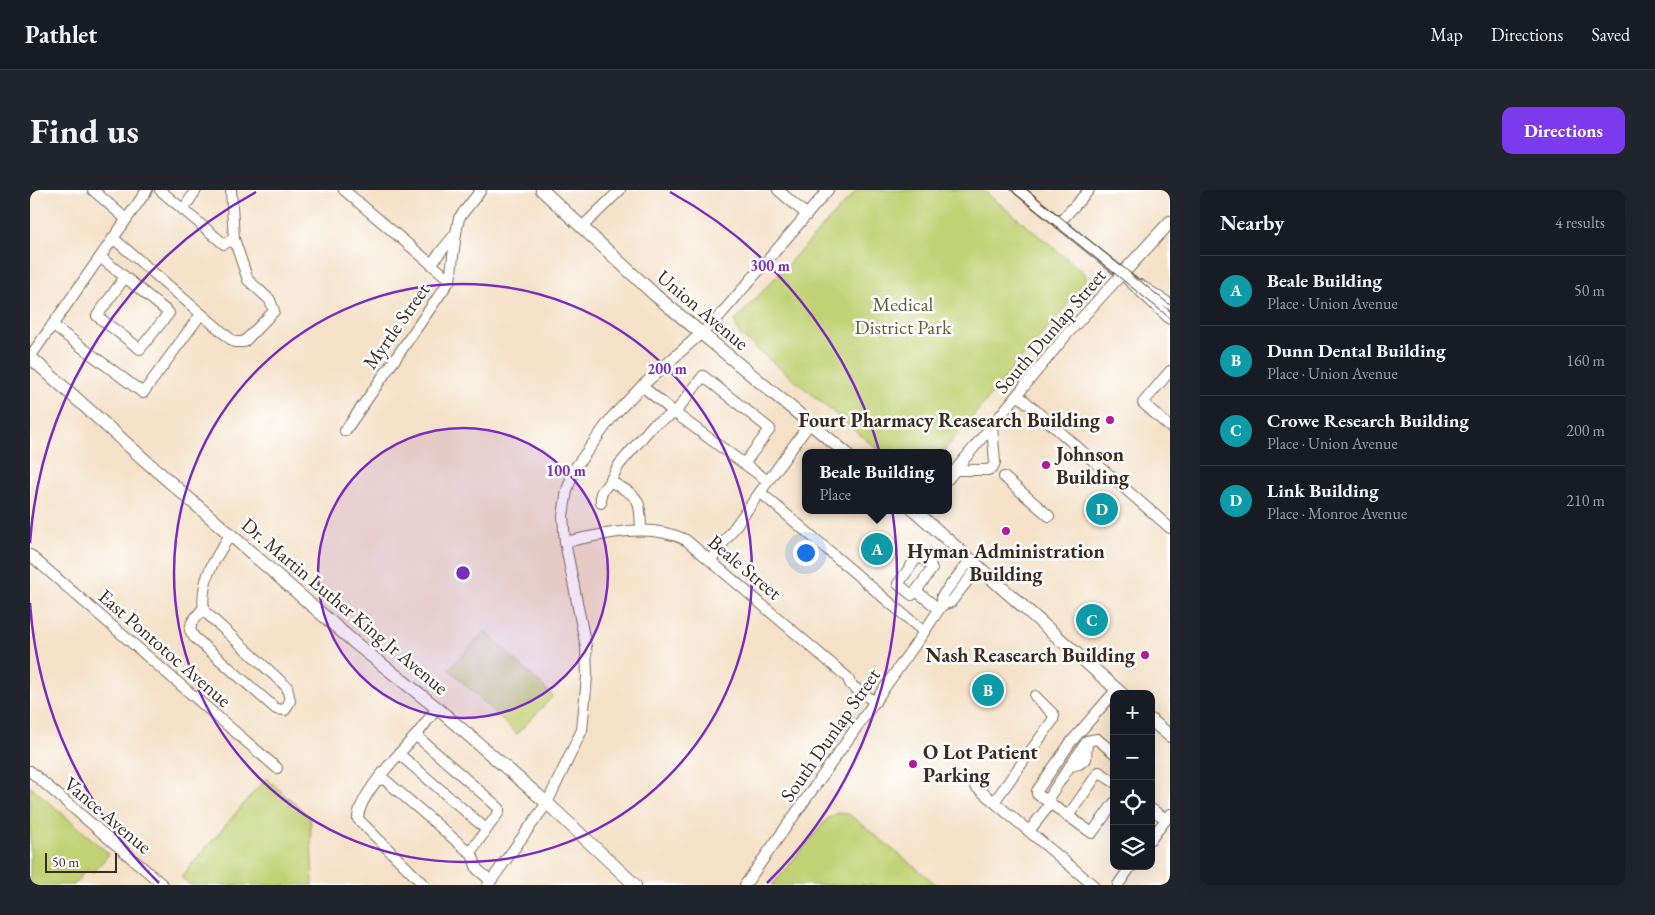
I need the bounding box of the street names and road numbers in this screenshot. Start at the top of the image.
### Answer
street label: South Dunlap Street [988,262,1112,399]
street label: Union Avenue [652,264,754,356]
street label: Myrtle Street [357,277,436,374]
street label: Dr. Martin Luther King Jr Avenue [236,512,454,700]
street label: Beale Street [703,529,788,606]
street label: East Pontotoc Avenue [93,583,237,713]
street label: South Dunlap Street [774,662,886,807]
street label: Vance Avenue [59,771,157,859]

